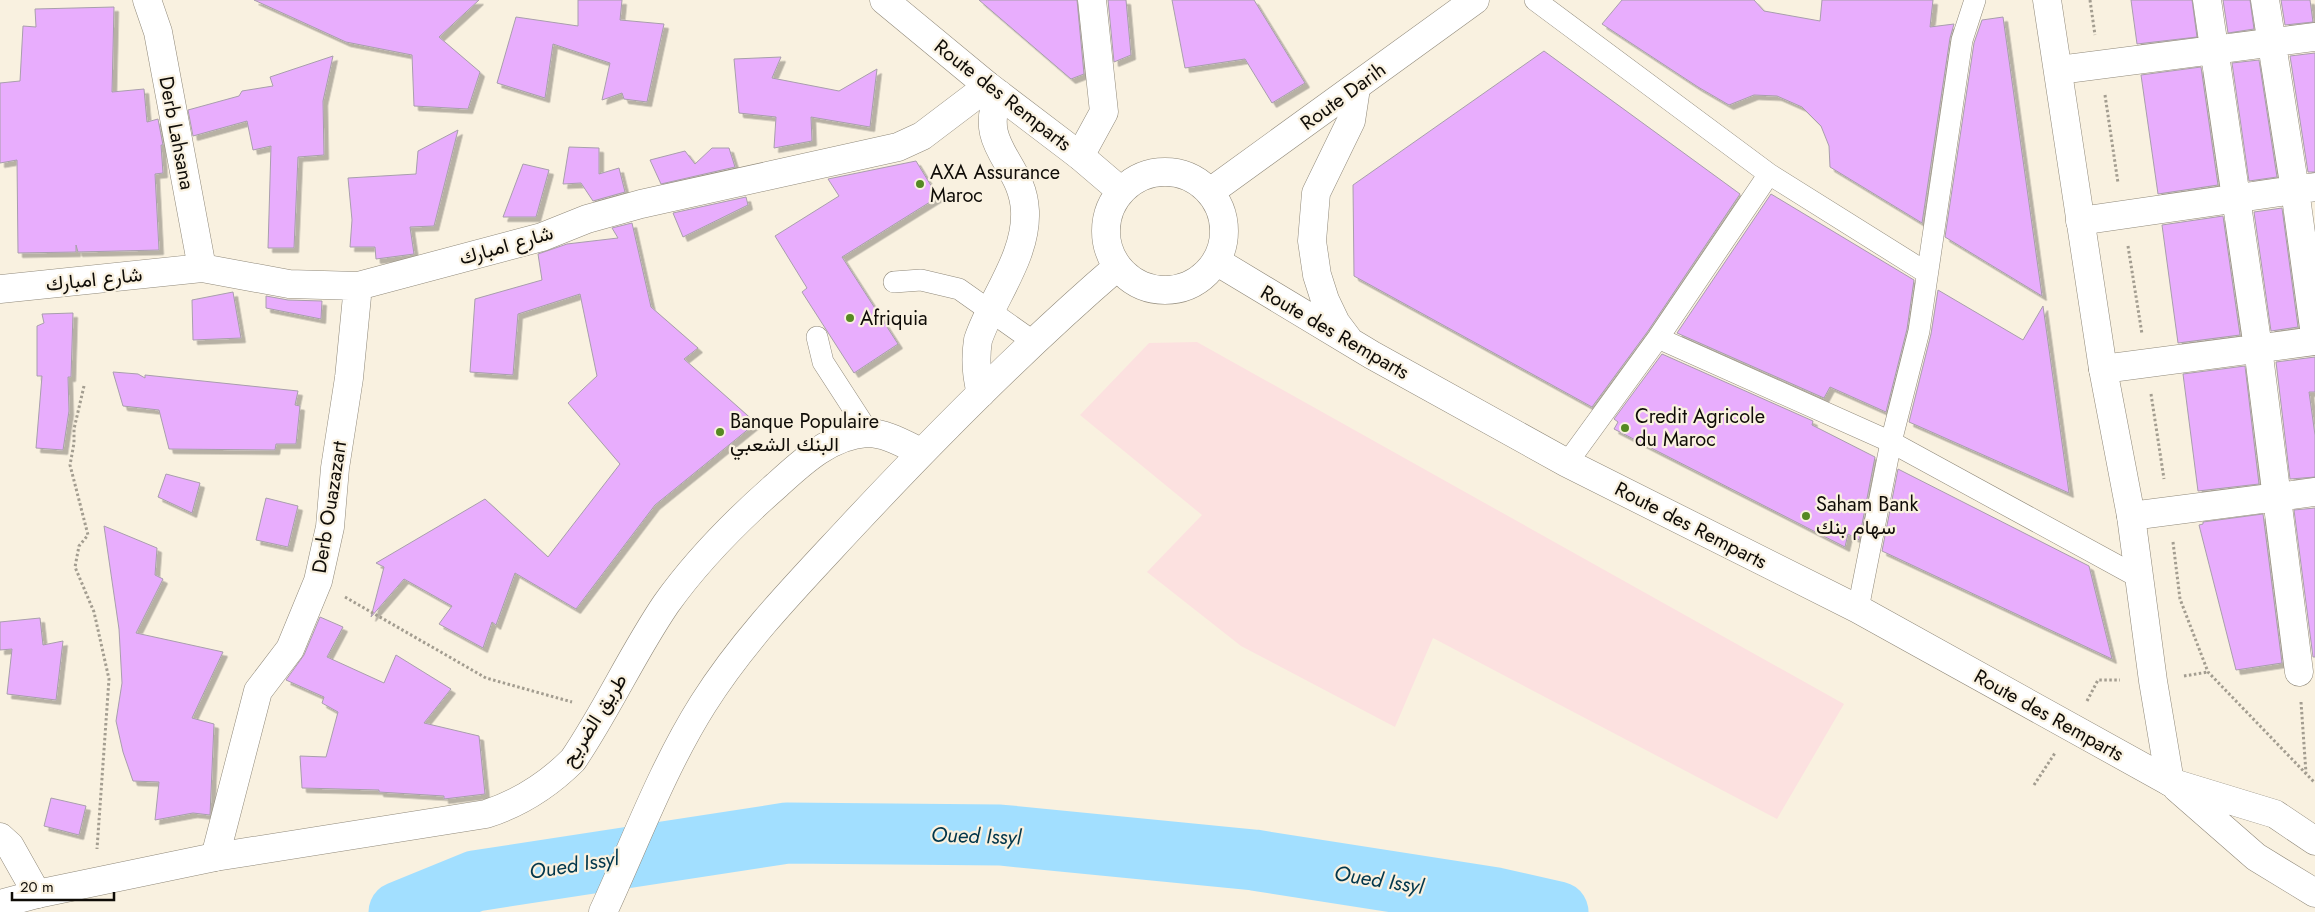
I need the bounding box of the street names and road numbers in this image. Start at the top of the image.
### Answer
street label: Route des Remparts [928,32,1078,158]
street label: Route Darih [1295,55,1392,137]
street label: Derb Lahsana [151,74,202,192]
street label: شارع امبارك [456,218,557,273]
street label: شارع امبارك [44,260,144,299]
street label: Route des Remparts [1255,278,1414,387]
street label: Derb Ouazazart [305,439,354,575]
street label: Route des Remparts [1610,475,1772,576]
street label: Route des Remparts [1969,662,2129,769]
street label: طريق الضريح [554,668,634,772]

